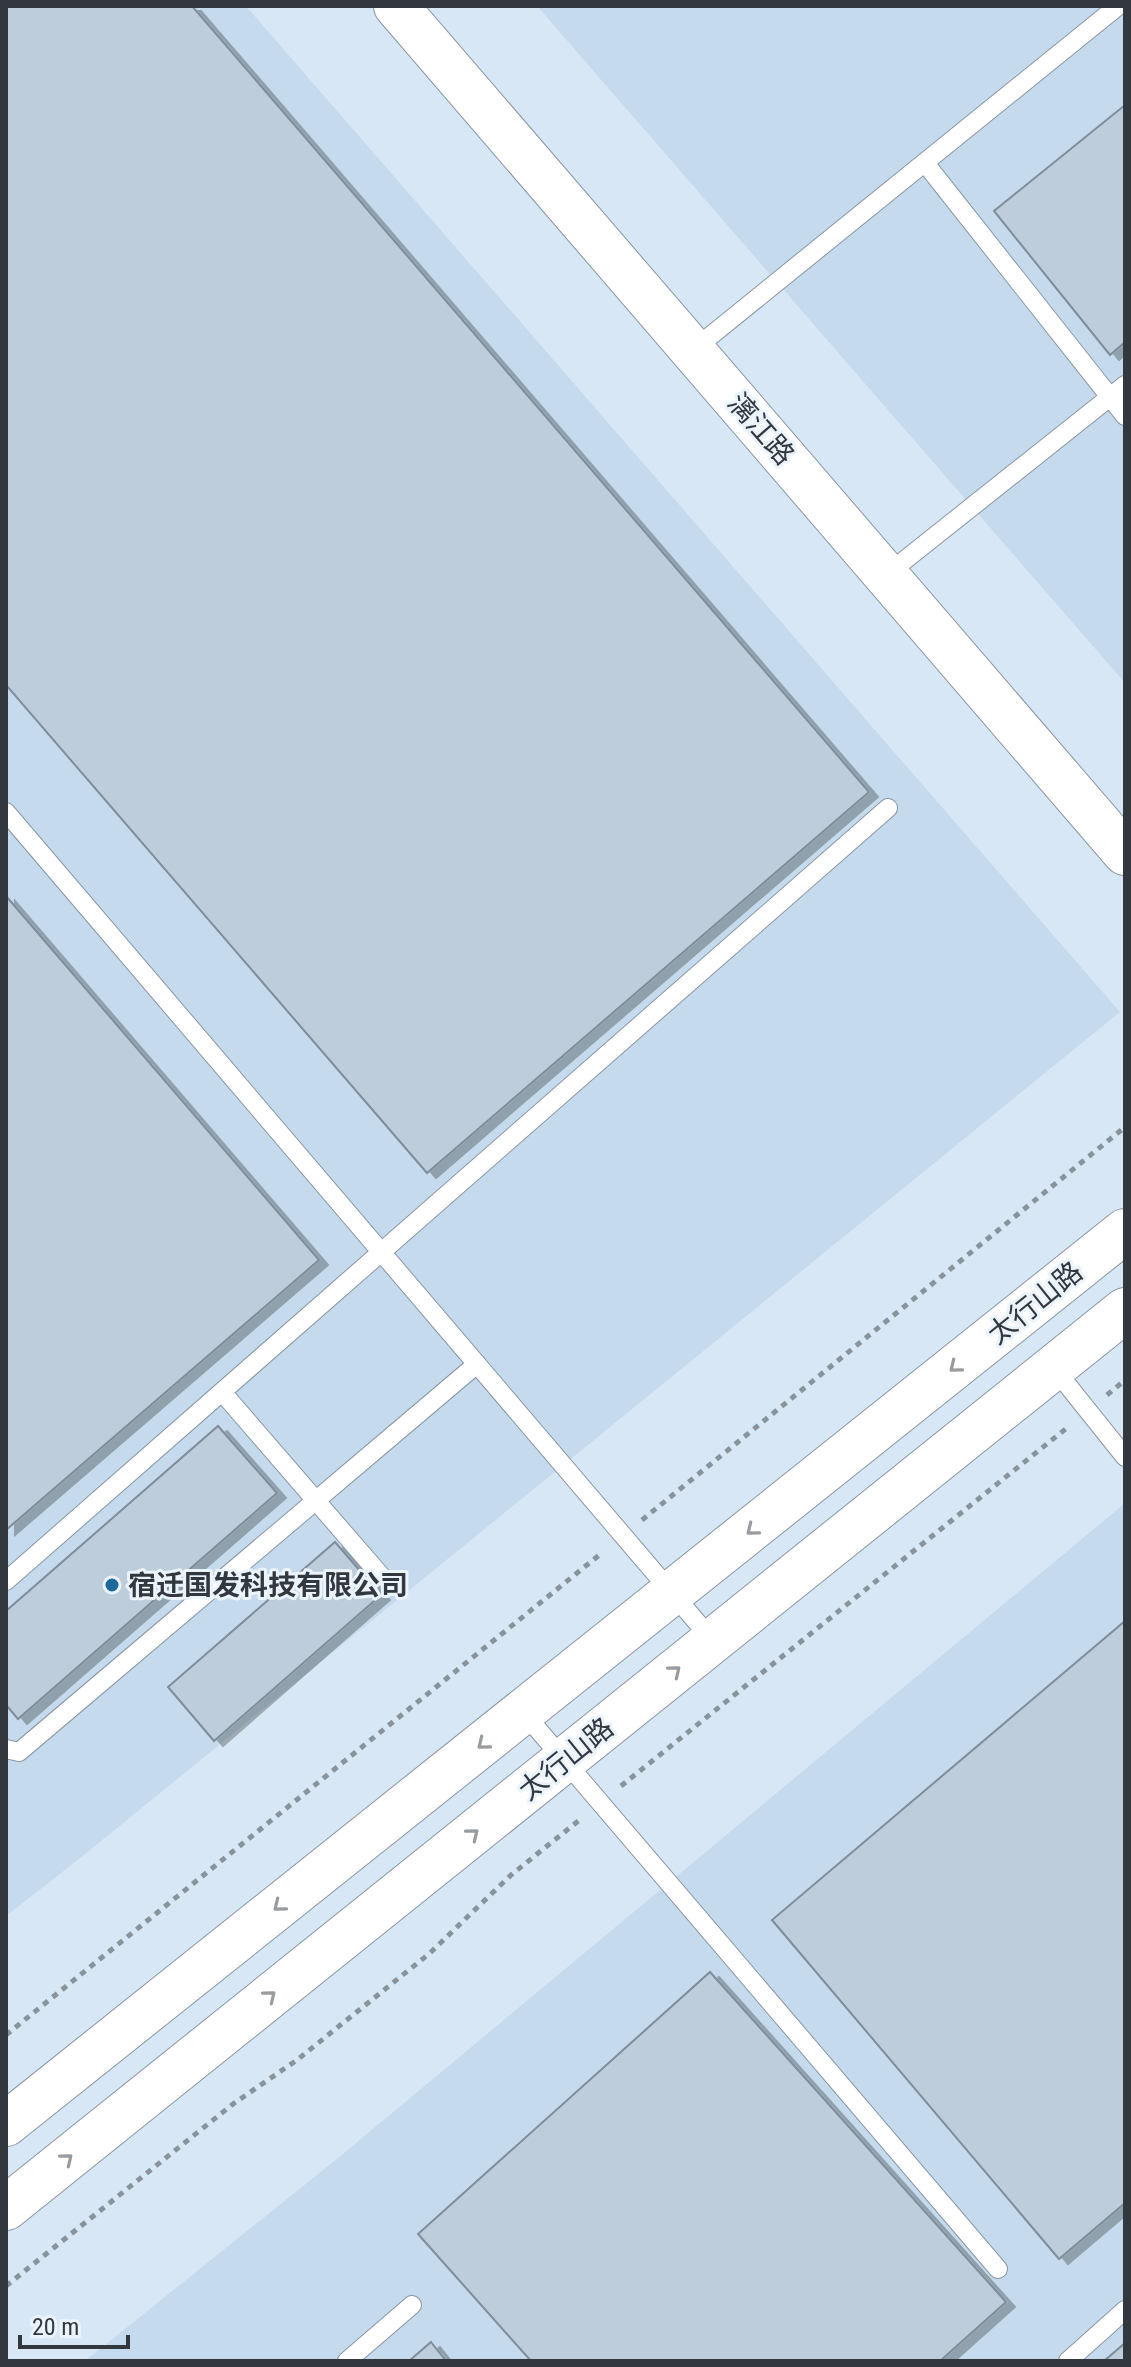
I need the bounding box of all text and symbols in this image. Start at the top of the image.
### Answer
street label: 漓江路 [721,386,801,472]
street label: 太行山路 [981,1255,1089,1351]
one-way arrow [949,1358,964,1372]
one-way arrow [746,1520,761,1534]
place label: 宿迁国发科技有限公司 [128,1569,408,1602]
marker: 宿迁国发科技有限公司 [103,1576,121,1594]
one-way arrow [666,1666,681,1681]
street label: 太行山路 [512,1711,620,1807]
one-way arrow [478,1734,492,1749]
one-way arrow [464,1829,478,1844]
one-way arrow [274,1896,288,1911]
one-way arrow [261,1992,276,2006]
one-way arrow [58,2154,72,2169]
scale bar [20,2299,128,2349]
text: 20 m [32,2313,79,2341]

